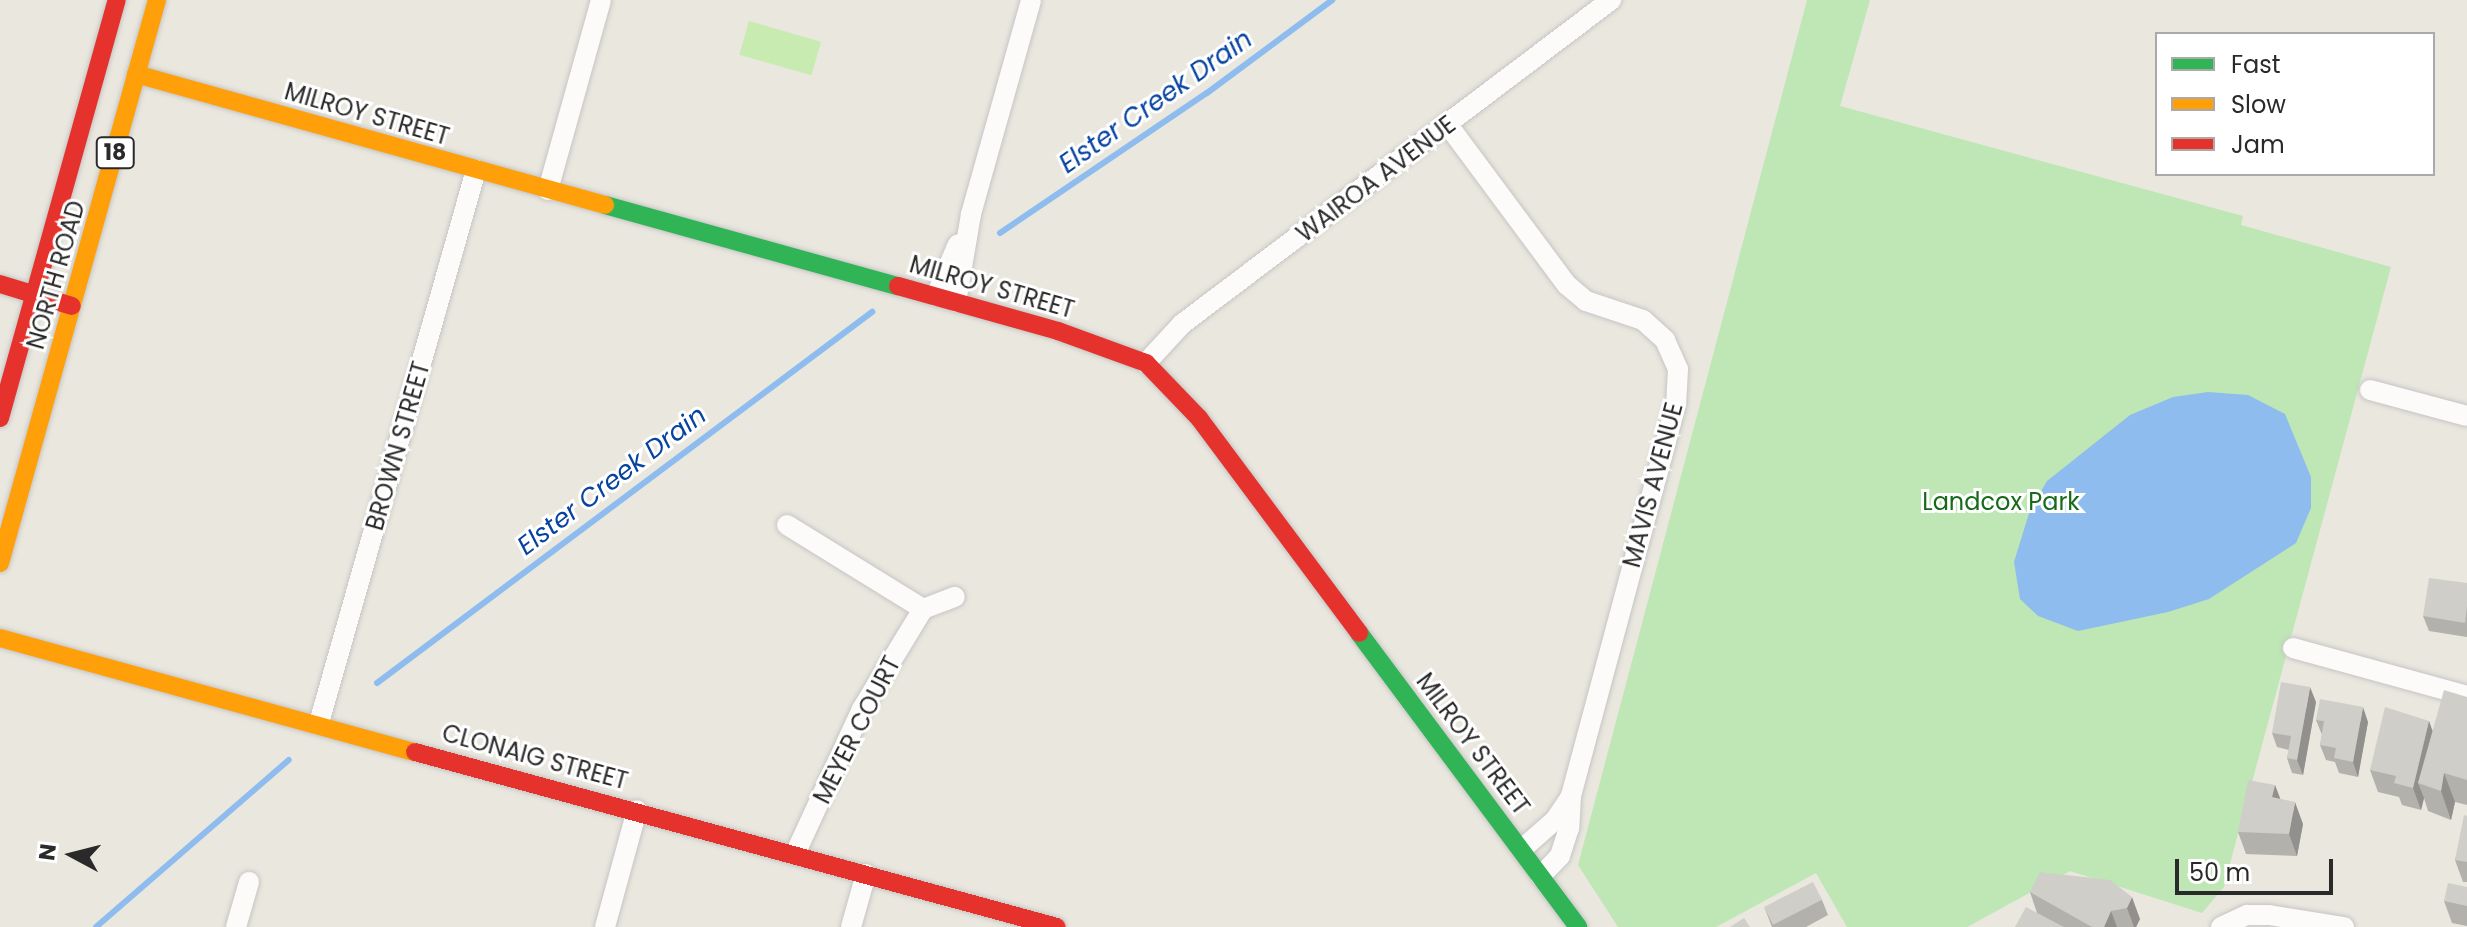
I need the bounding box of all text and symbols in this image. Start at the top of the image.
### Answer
water label: Elster Creek Drain [1054,24,1258,180]
legend [2155,32,2435,176]
text: Fast [2231,48,2281,81]
street label: MILROY STREET [281,77,453,151]
text: Slow [2231,88,2286,121]
street label: WAIROA AVENUE [1291,110,1461,248]
text: Jam [2231,128,2285,161]
road number: 18 [95,135,135,171]
street label: NORTH ROAD [21,198,91,352]
street label: MILROY STREET [906,250,1078,324]
street label: BROWN STREET [360,358,436,534]
street label: MAVIS AVENUE [1617,399,1689,571]
water label: Elster Creek Drain [511,400,713,562]
park label: Landcox Park [1922,488,2080,516]
street label: MEYER COURT [808,652,906,808]
street label: MILROY STREET [1410,667,1536,821]
street label: CLONAIG STREET [439,718,631,796]
north arrow [32,815,112,895]
text: N [31,842,64,862]
scale bar [2179,843,2337,893]
text: 50 m [2189,856,2250,889]

